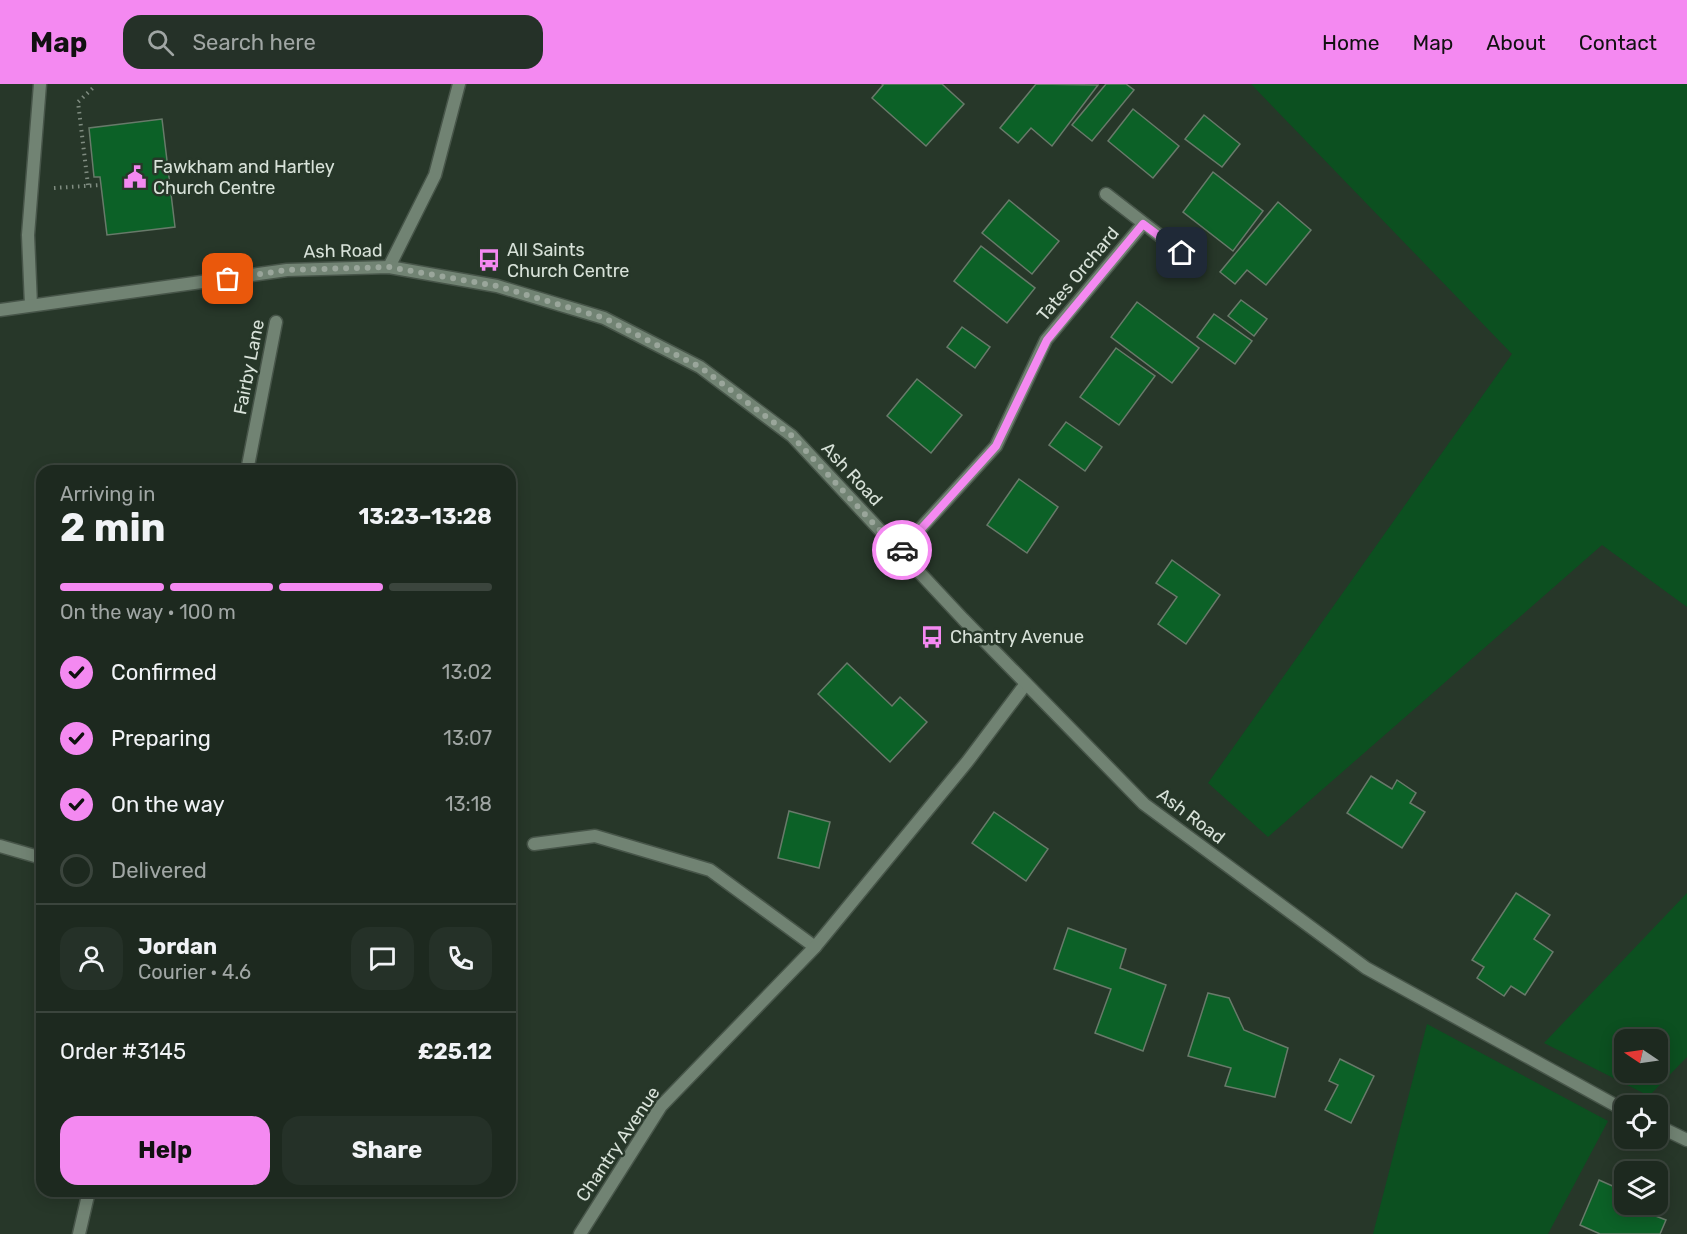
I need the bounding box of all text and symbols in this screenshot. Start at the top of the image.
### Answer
search box [123,15,543,69]
text: Map [30,26,87,59]
icon: search [144,26,177,59]
text: Search here [192,29,316,56]
text: Home [1322,30,1379,55]
text: Map [1412,30,1453,55]
text: About [1486,30,1546,55]
text: Contact [1579,30,1657,55]
place label: Fawkham and Hartley Church Centre [153,156,335,199]
public building icon: Fawkham and Hartley Church Centre [122,164,148,190]
street label: Tates Orchard [1032,222,1124,326]
pin [1156,227,1207,278]
icon: home [1165,236,1198,269]
street label: Ash Road [303,239,383,263]
place label: All Saints Church Centre [507,239,629,282]
bus stop icon: All Saints Church Centre [476,247,502,273]
pin [202,253,253,304]
icon: bag [211,262,244,295]
street label: Fairby Lane [229,318,269,416]
street label: Ash Road [817,438,887,510]
text: Arriving in [60,482,155,506]
text: 13:23–13:28 [358,503,492,530]
text: 2 min [60,505,166,551]
courier [872,520,932,580]
icon: car [886,534,919,567]
text: On the way · 100 m [60,600,236,624]
bus stop icon: Chantry Avenue [919,624,945,650]
place label: Chantry Avenue [950,626,1084,648]
icon: check [60,656,93,689]
text: Confirmed [111,659,217,686]
text: 13:02 [442,660,492,684]
icon: check [60,722,93,755]
text: Preparing [111,725,211,752]
text: 13:07 [443,726,492,750]
street label: Ash Road [1153,783,1229,849]
icon: check [60,788,93,821]
text: On the way [111,791,225,818]
text: 13:18 [445,792,492,816]
text: Delivered [111,857,207,884]
button: person [60,927,123,990]
button: chat [351,927,414,990]
button: phone [429,927,492,990]
text: Jordan [138,933,217,960]
text: Courier · 4.6 [138,960,251,984]
north arrow [1614,1029,1668,1083]
map controls [1614,1029,1668,1215]
text: Order #3145 [60,1038,186,1065]
text: £25.12 [418,1038,492,1065]
street label: Chantry Avenue [571,1082,665,1206]
button: locate [1614,1095,1668,1149]
button: Help [60,1116,270,1185]
button: Share [282,1116,492,1185]
button: layers [1614,1161,1668,1215]

